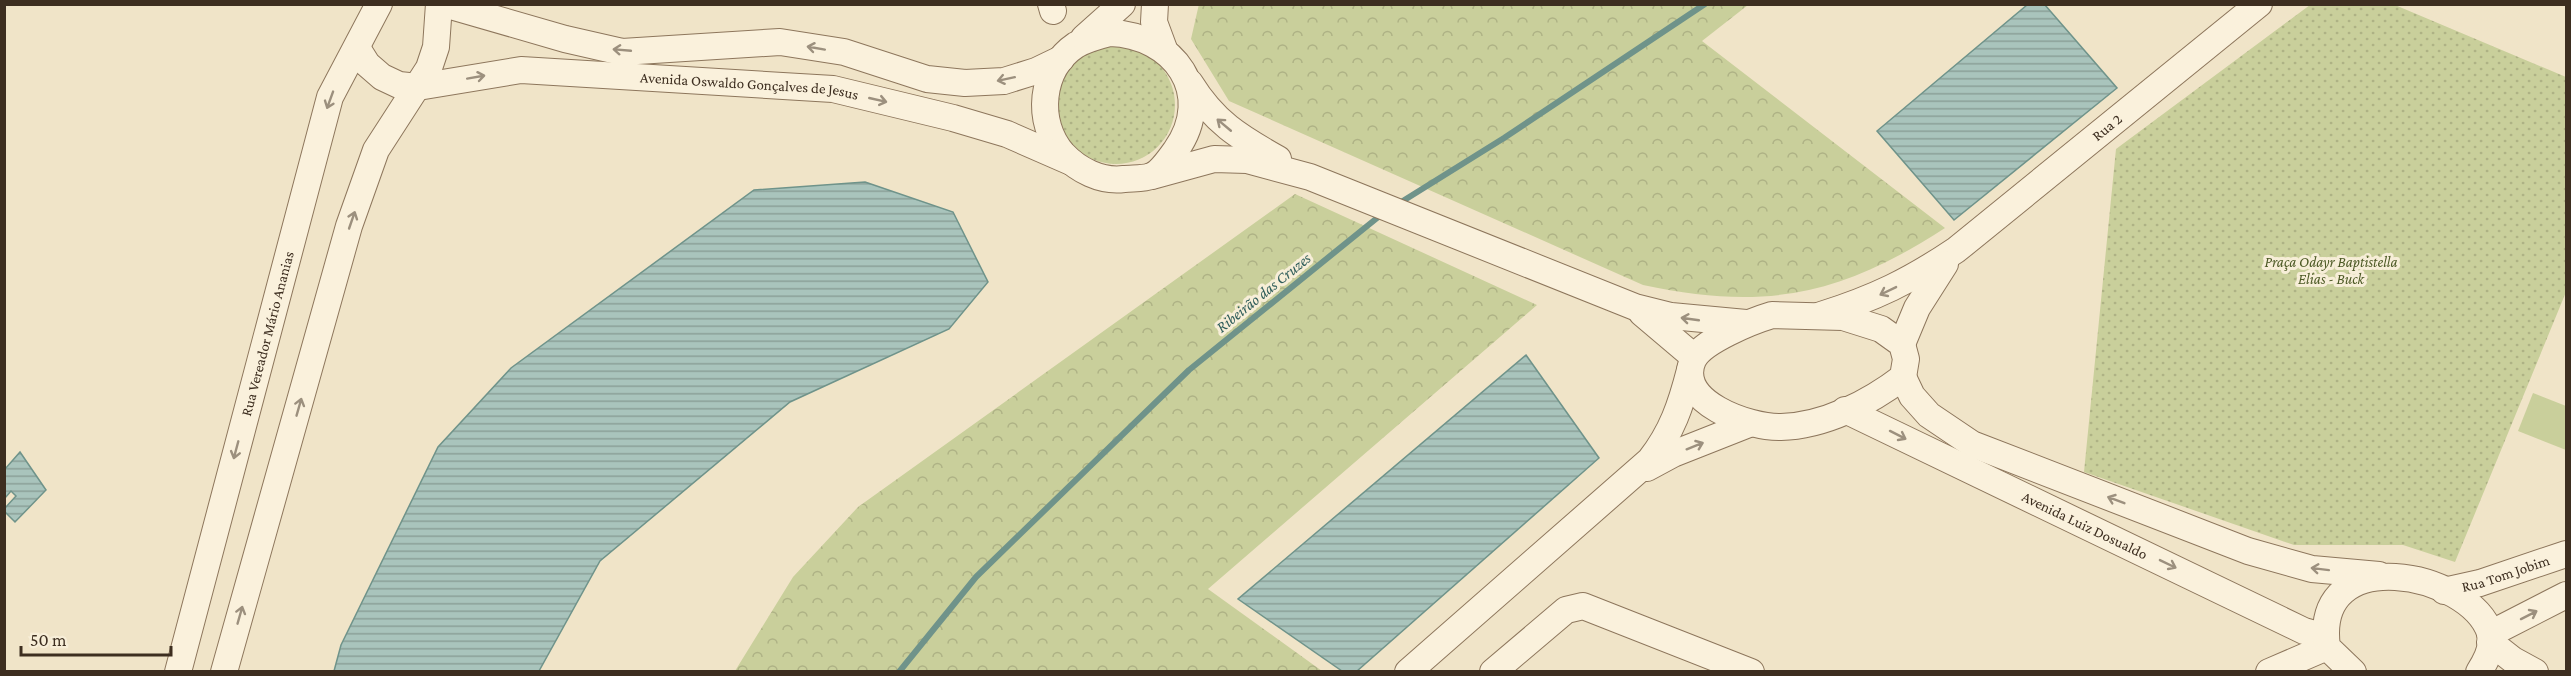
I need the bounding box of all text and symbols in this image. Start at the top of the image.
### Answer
one-way arrow [807,42,826,53]
one-way arrow [613,44,633,55]
street label: Avenida Oswaldo Gonçalves de Jesus [640,69,860,103]
one-way arrow [465,72,485,83]
one-way arrow [997,74,1016,85]
one-way arrow [323,90,334,109]
one-way arrow [868,94,887,106]
street label: Rua 2 [2089,111,2125,144]
one-way arrow [1216,119,1232,132]
one-way arrow [347,211,358,230]
street label: Rua Vereador Mário Ananias [238,249,297,418]
water label: Ribeirão das Cruzes [1213,249,1314,336]
park label: Praça Odayr Baptistella Elias - Buck [2264,254,2398,287]
one-way arrow [1880,285,1898,297]
one-way arrow [1680,313,1700,324]
one-way arrow [294,398,305,417]
one-way arrow [1889,429,1907,441]
one-way arrow [229,440,241,459]
one-way arrow [1685,440,1703,451]
street label: Avenida Luiz Dosualdo [2019,488,2150,562]
one-way arrow [2108,494,2126,505]
street label: Rua Tom Jobim [2460,552,2552,595]
one-way arrow [2159,559,2177,571]
one-way arrow [2311,564,2331,575]
one-way arrow [235,606,247,625]
one-way arrow [2519,609,2537,620]
scale bar [21,619,171,657]
text: 50 m [30,630,67,650]

